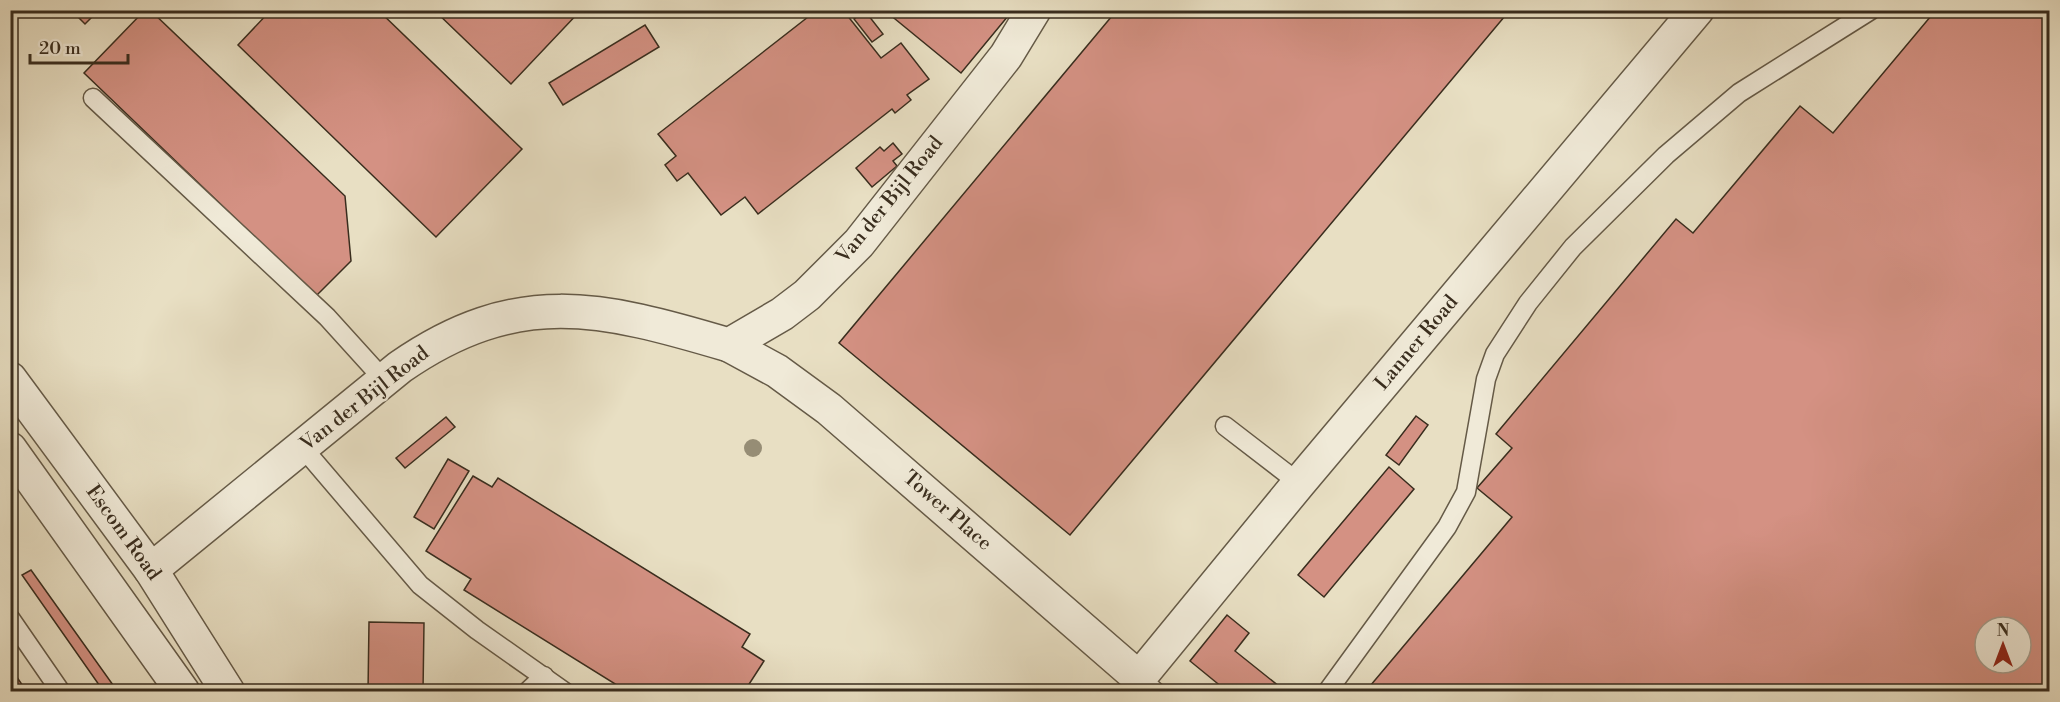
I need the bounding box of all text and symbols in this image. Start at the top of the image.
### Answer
scale bar [30,27,128,65]
text: 20 m [39,37,81,60]
street label: Van der Bijl Road [830,131,949,269]
street label: Lanner Road [1370,290,1464,396]
street label: Van der Bijl Road [295,341,435,458]
street label: Tower Place [897,466,997,556]
street label: Escom Road [80,480,166,586]
north arrow [1973,615,2033,675]
text: N [1997,621,2010,641]

